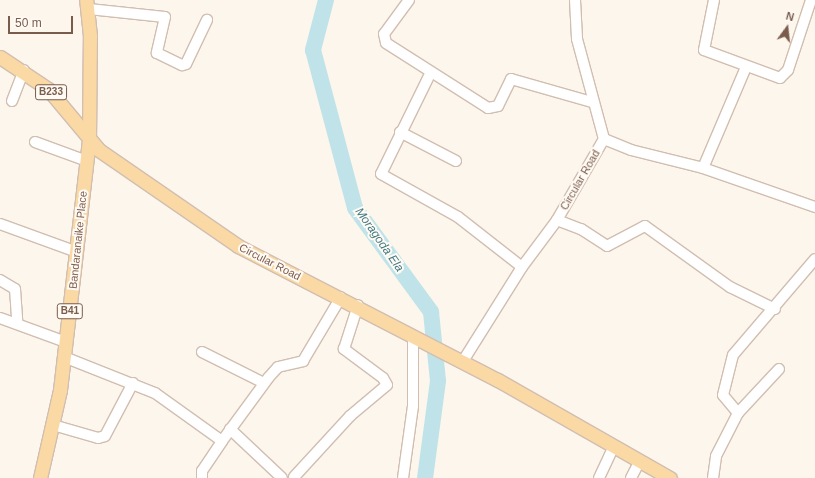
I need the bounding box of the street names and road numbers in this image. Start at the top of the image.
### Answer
road number: B233 [35,84,67,100]
street label: Circular Road [557,148,603,212]
street label: Bandaranaike Place [66,190,90,290]
street label: Circular Road [237,241,303,283]
road number: B41 [56,303,84,319]

